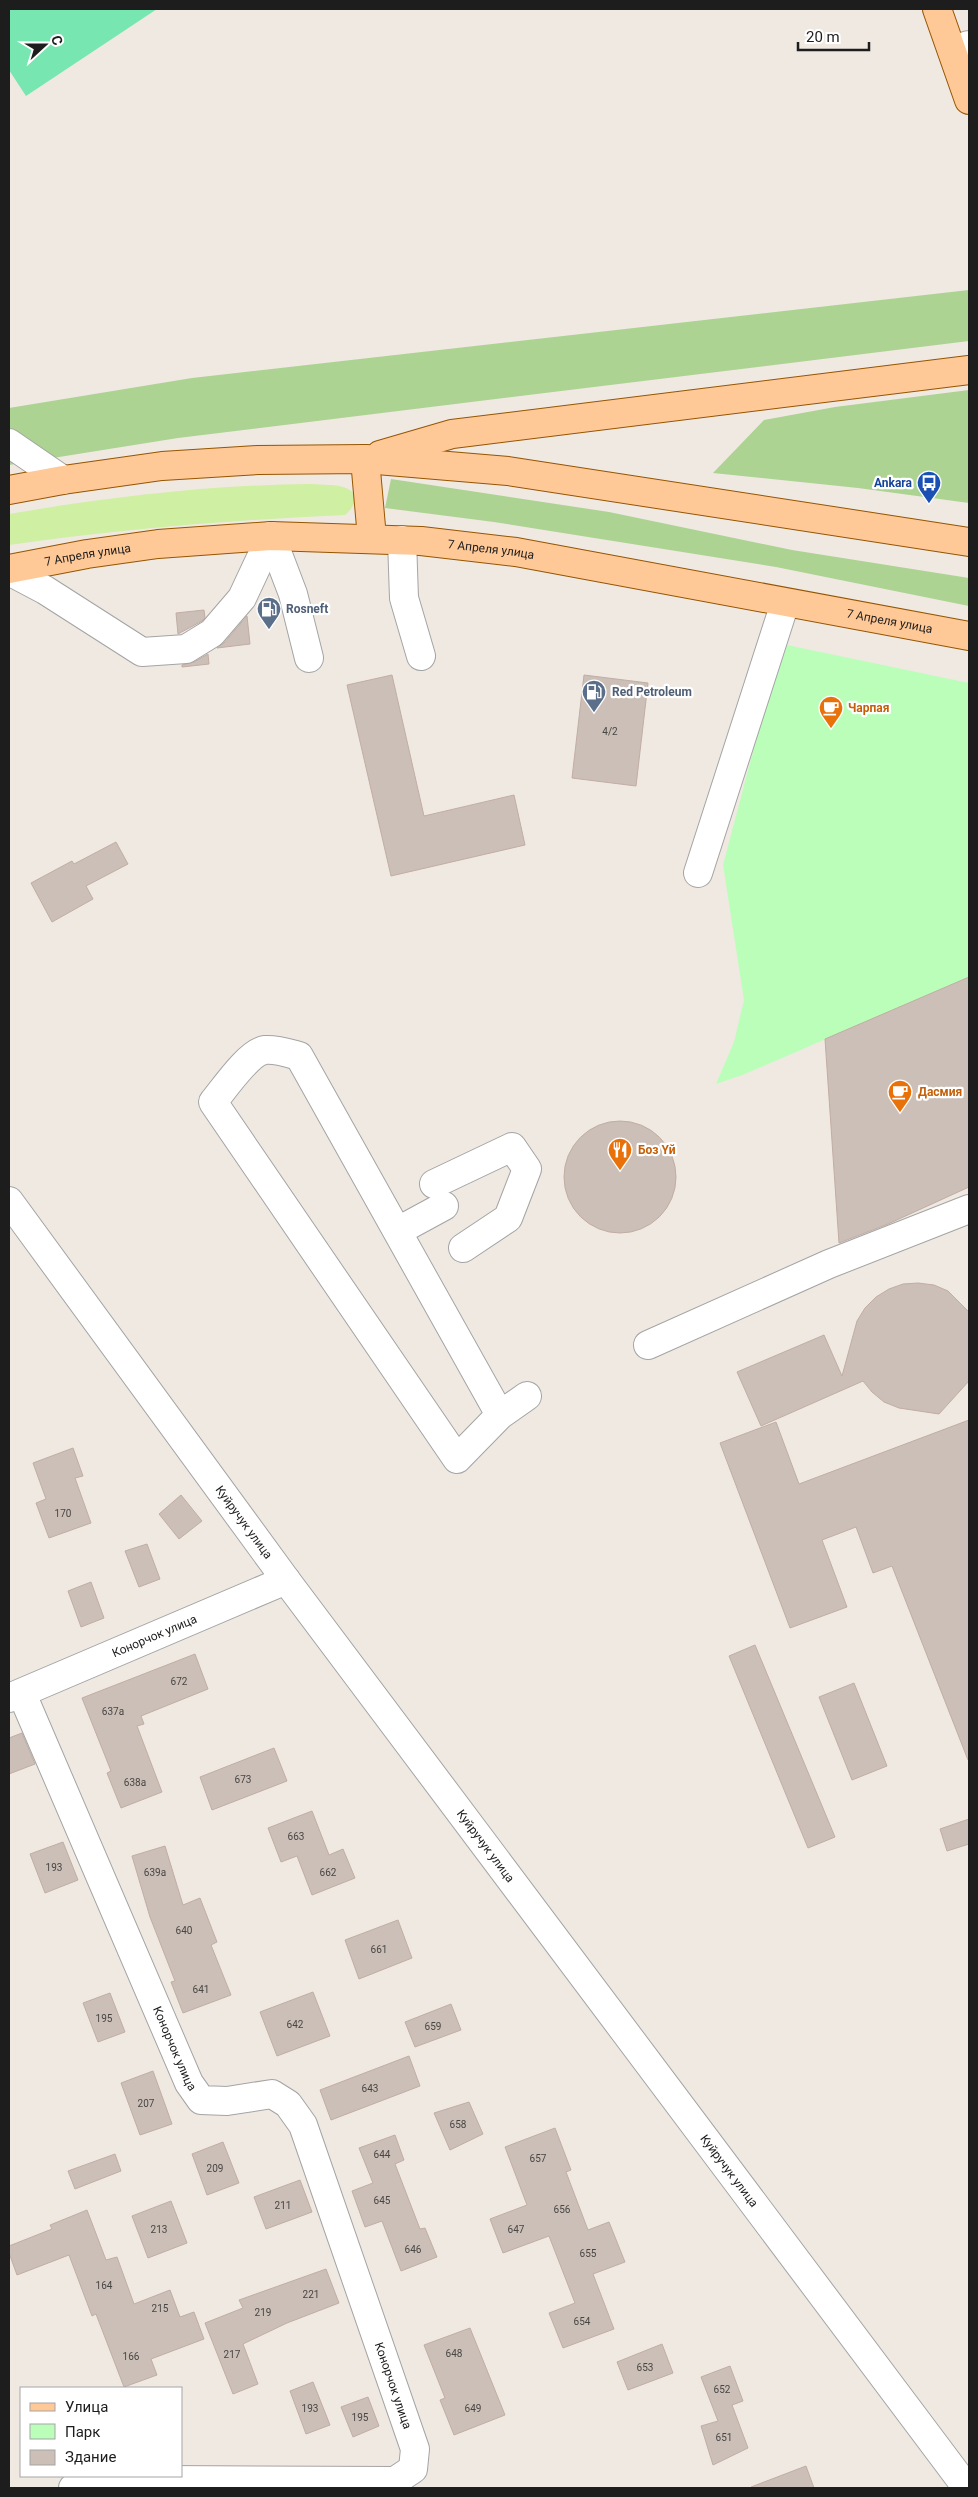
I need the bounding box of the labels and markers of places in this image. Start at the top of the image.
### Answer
bus stop icon: Ankara [916,470,942,504]
place label: Ankara [874,476,913,490]
fuel station icon: Rosneft [256,596,282,630]
place label: Rosneft [286,602,328,616]
fuel station icon: Red Petroleum [581,679,607,713]
place label: Red Petroleum [612,685,692,699]
cafe icon: Чарпая [818,695,844,729]
place label: Чарпая [848,701,889,715]
cafe icon: Дасмия [887,1079,913,1113]
place label: Дасмия [918,1085,962,1099]
restaurant icon: Боз Үй [607,1137,633,1171]
place label: Боз Үй [638,1143,676,1157]

